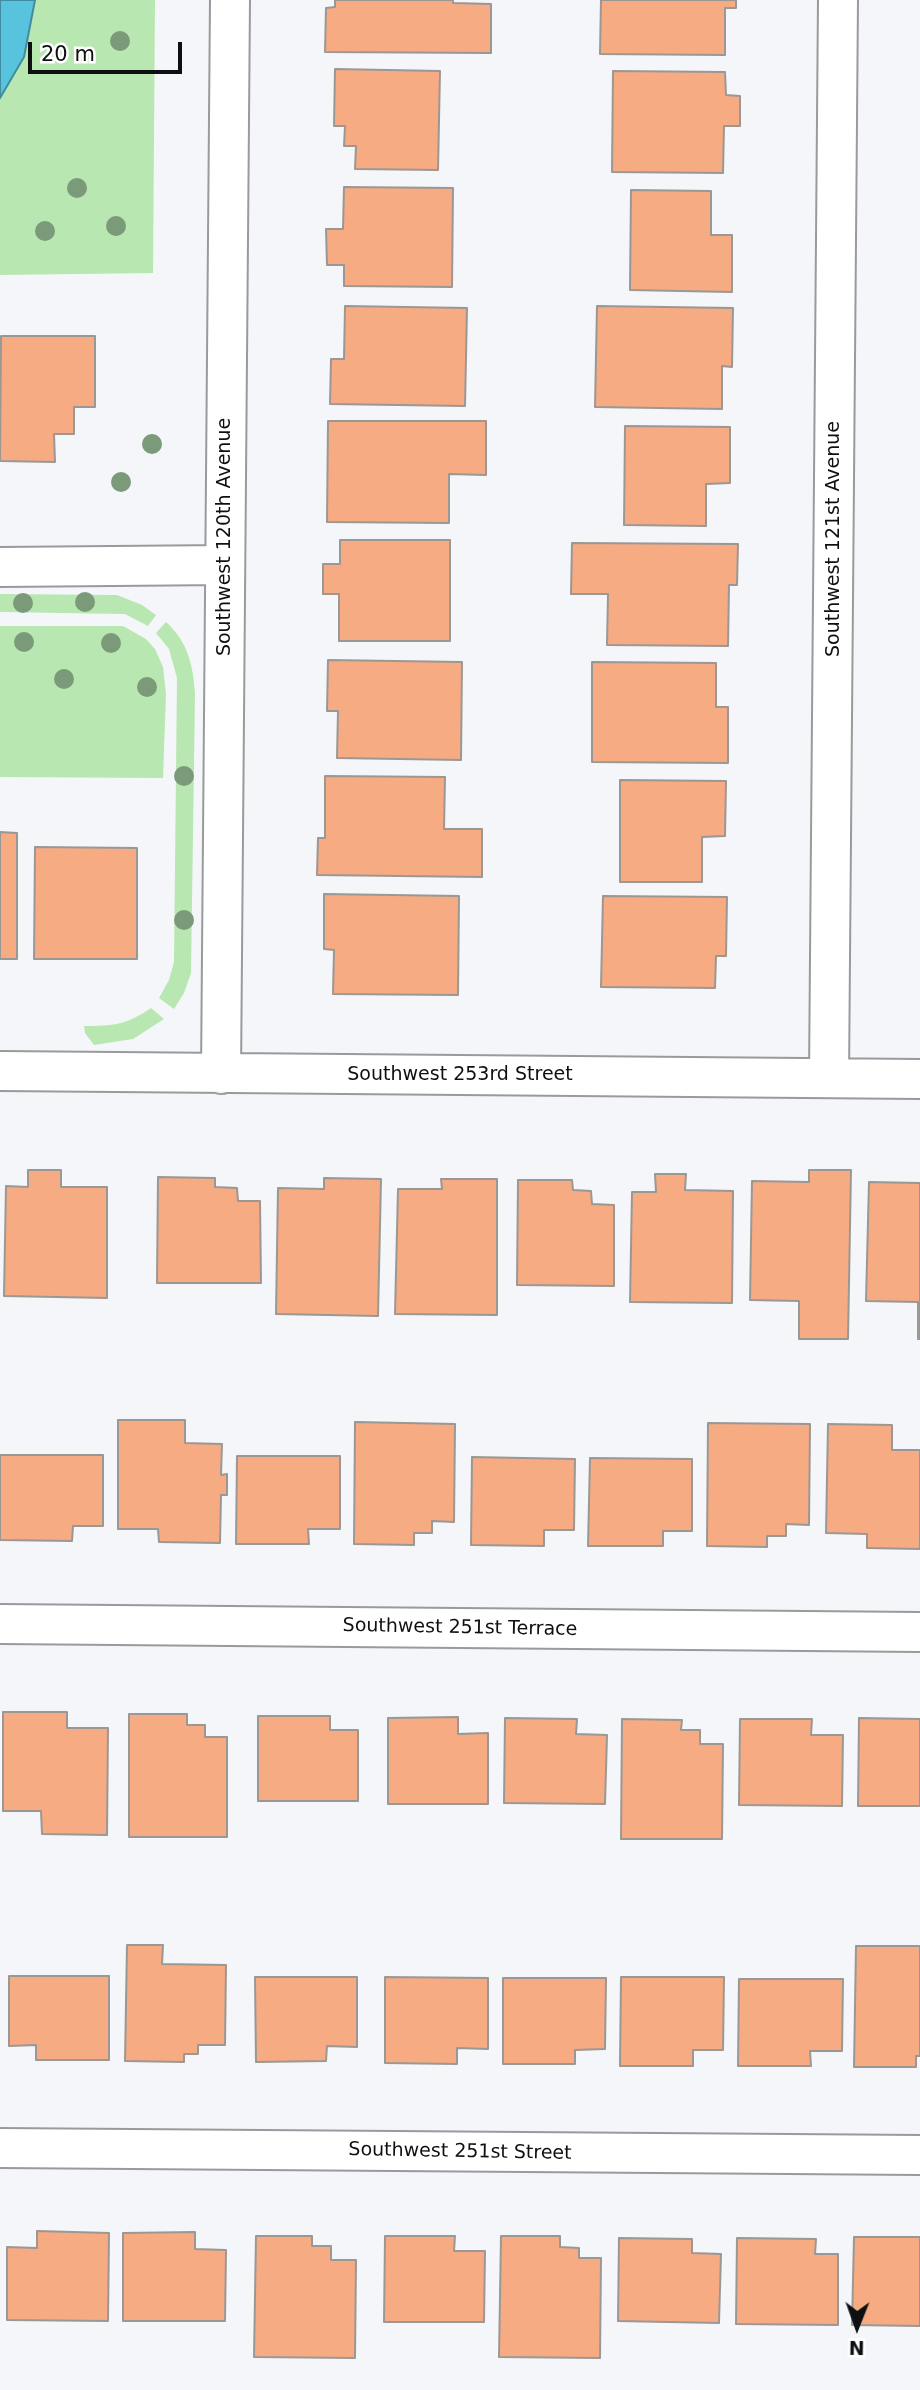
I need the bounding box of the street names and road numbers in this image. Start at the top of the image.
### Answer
street label: Southwest 120th Avenue [214,418,236,656]
street label: Southwest 121st Avenue [823,421,845,657]
street label: Southwest 253rd Street [347,1064,573,1086]
street label: Southwest 251st Terrace [343,1615,577,1641]
street label: Southwest 251st Street [348,2139,572,2165]

